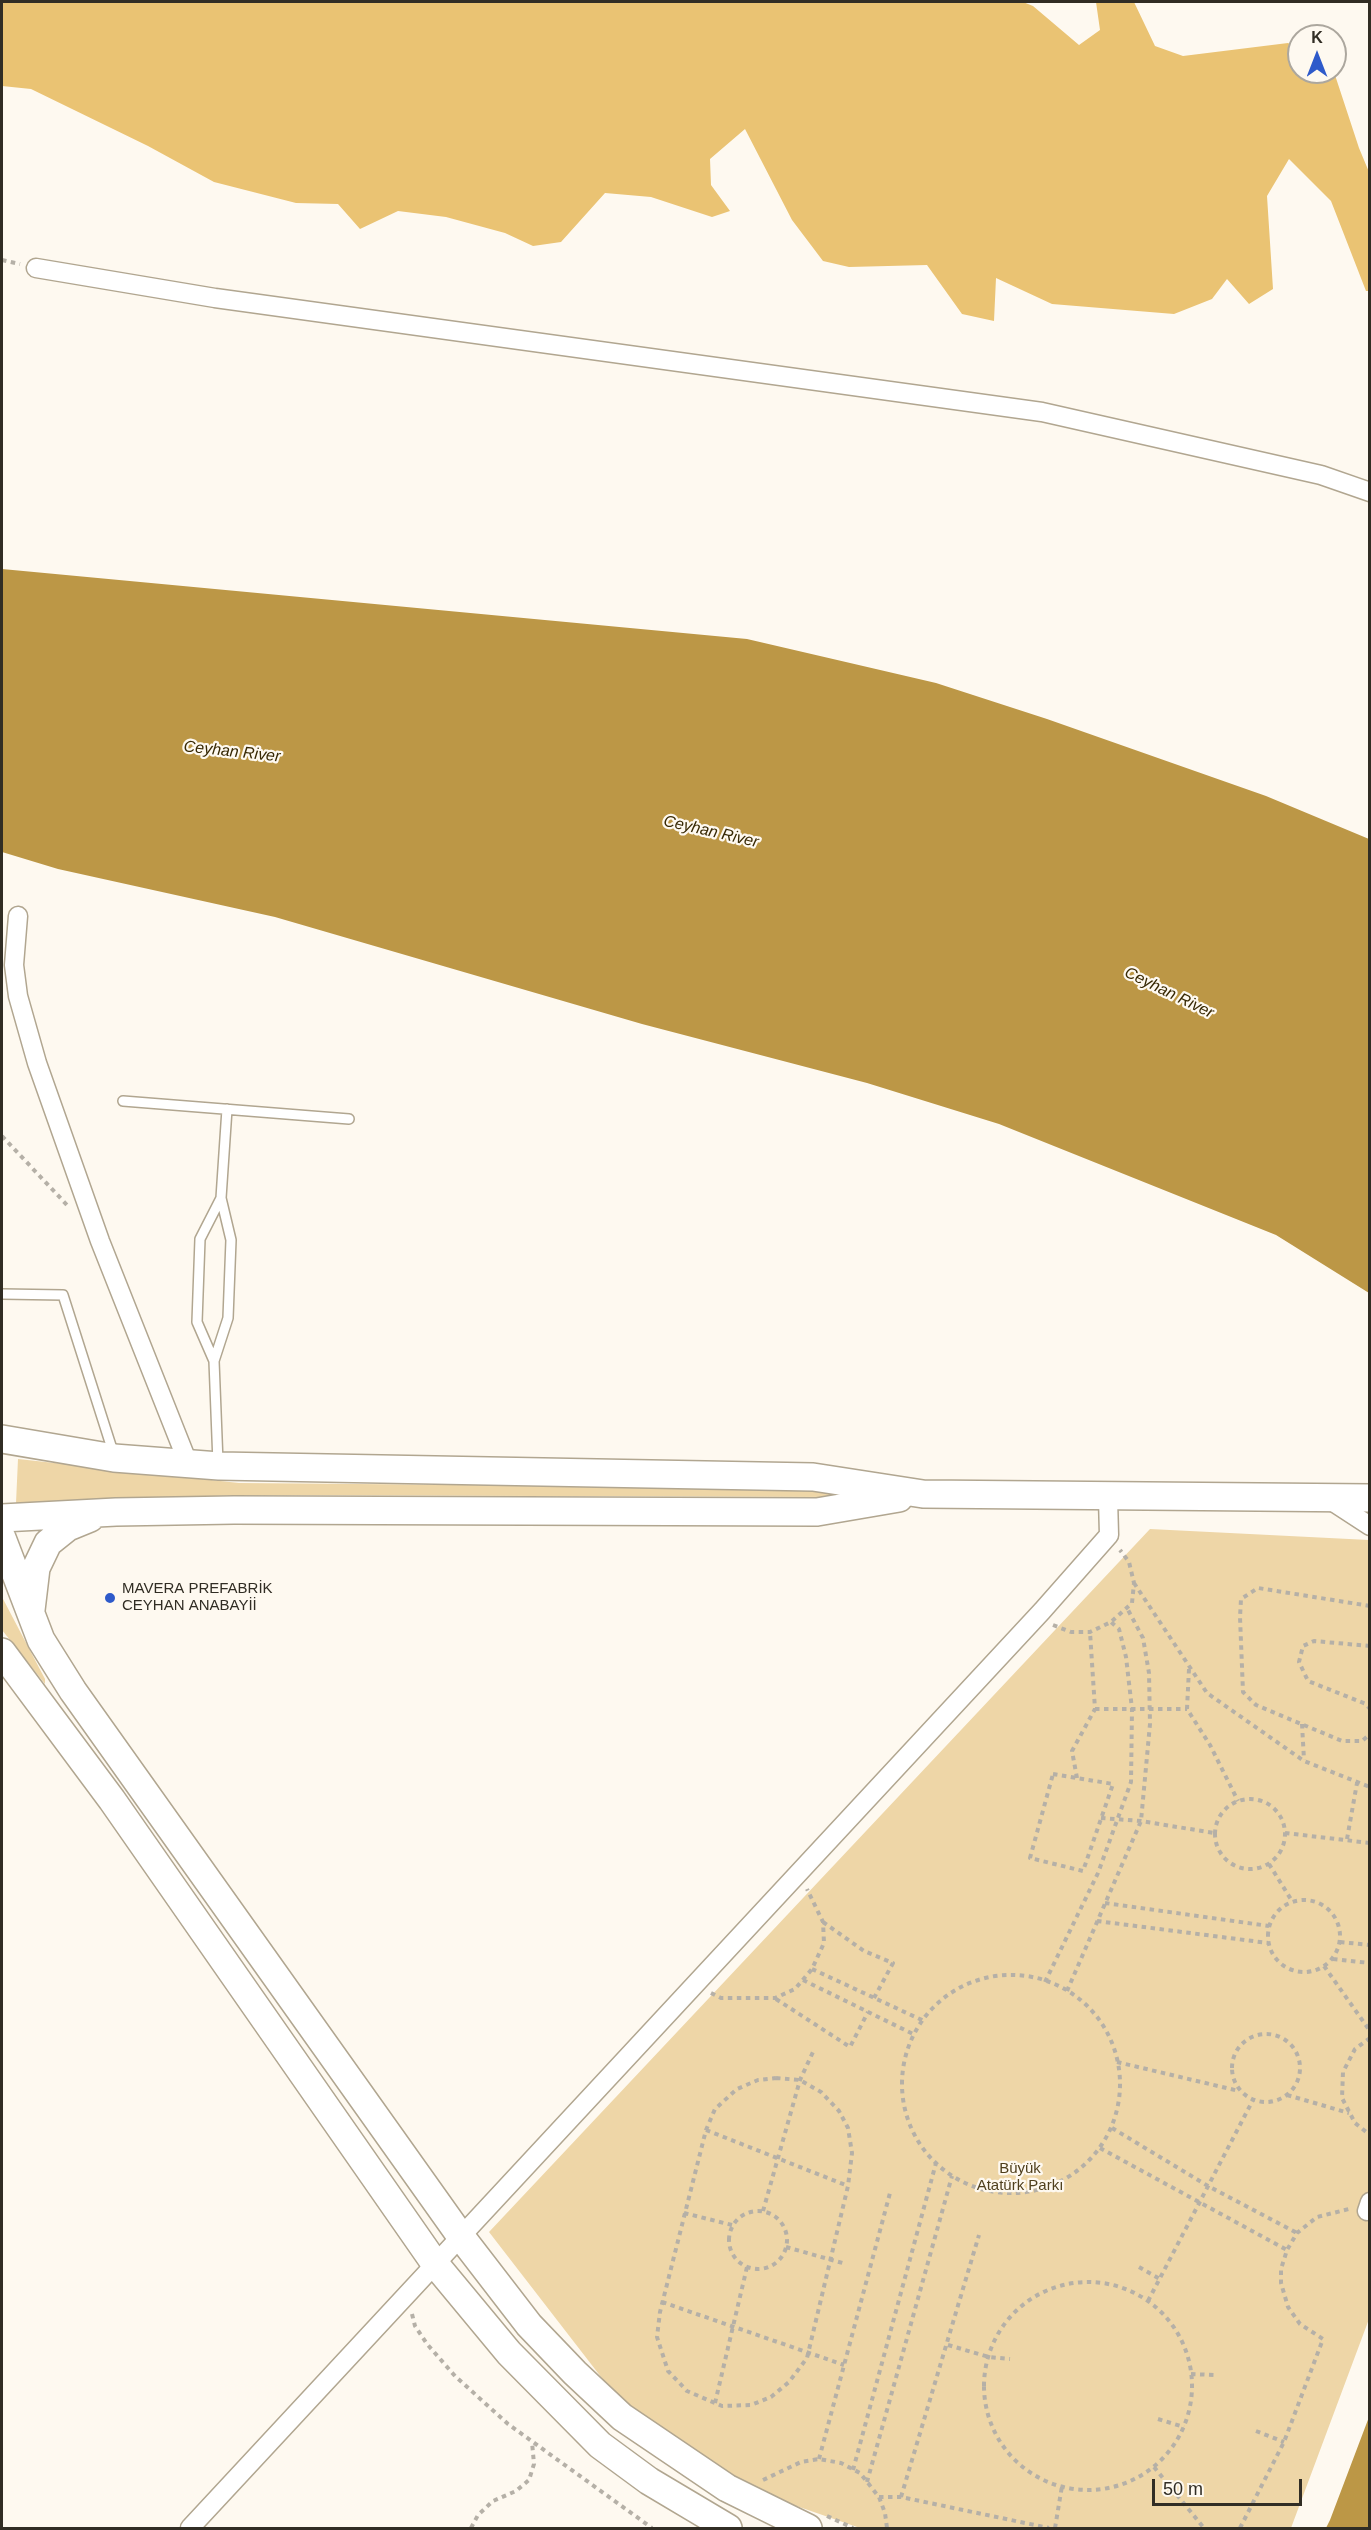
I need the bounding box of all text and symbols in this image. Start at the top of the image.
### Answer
north arrow [1287,24,1347,84]
text: K [1311,29,1323,46]
water label: Ceyhan River [183,737,281,767]
water label: Ceyhan River [662,812,760,852]
water label: Ceyhan River [1121,963,1217,1023]
place label: MAVERA PREFABRİK CEYHAN ANABAYİİ [122,1580,273,1615]
marker: MAVERA PREFABRİK CEYHAN ANABAYİİ [103,1591,117,1605]
park label: Büyük Atatürk Parkı [977,2160,1063,2195]
scale bar [1155,2467,1305,2505]
text: 50 m [1163,2479,1203,2499]

